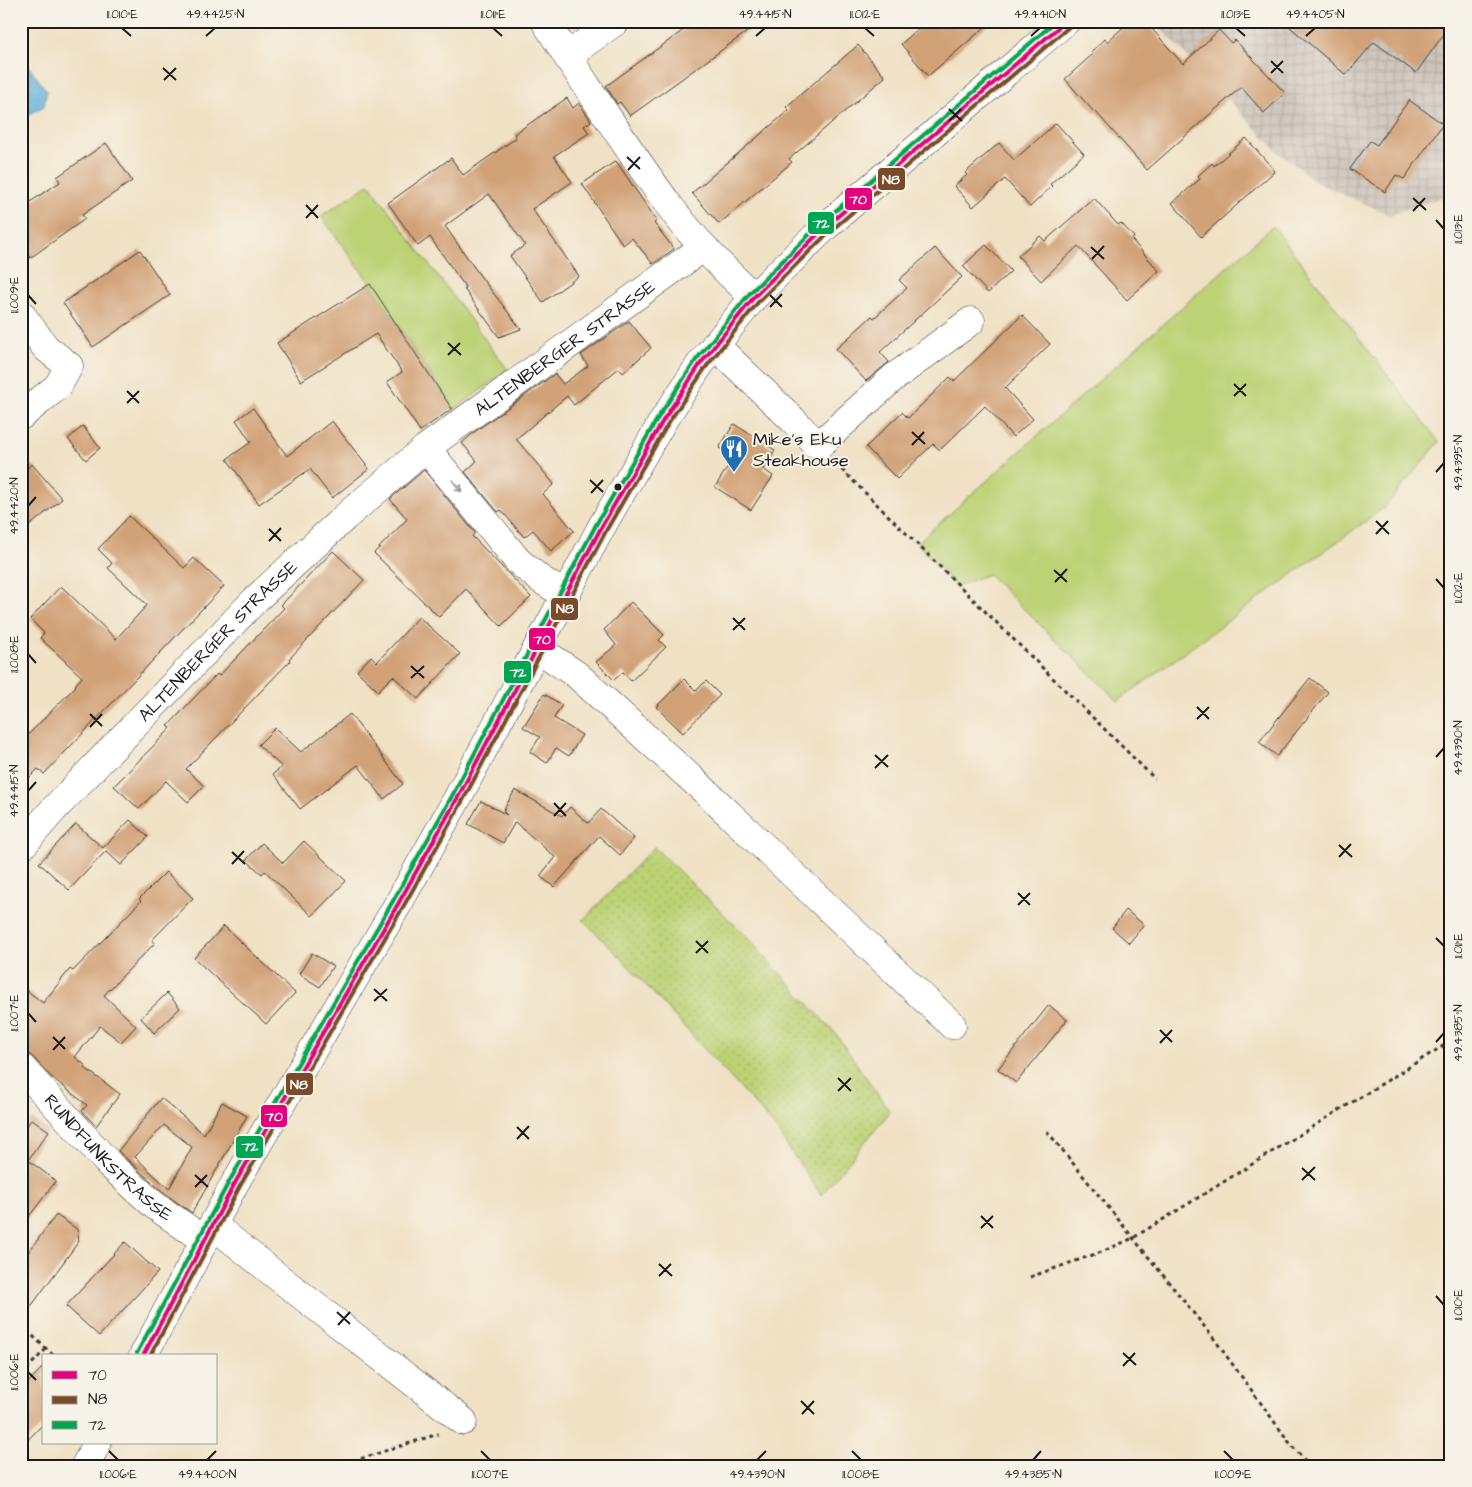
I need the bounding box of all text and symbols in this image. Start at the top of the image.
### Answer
text: 11.010°E [106,6,138,23]
text: 49.4425°N [186,6,245,23]
text: 11.011°E [480,6,506,23]
text: 49.4415°N [738,6,792,23]
text: 11.012°E [850,6,880,23]
text: 49.4410°N [1014,6,1067,23]
text: 11.013°E [1221,6,1251,23]
text: 49.4405°N [1285,6,1345,23]
line badge: N8 [877,167,906,191]
text: N8 [882,170,900,190]
line badge: 70 [844,187,873,211]
text: 70 [848,190,867,210]
line badge: 72 [807,211,835,235]
text: 72 [812,214,830,234]
text: 11.013°E [1450,214,1467,244]
street label: ALTENBERGER STRASSE [469,274,660,422]
text: 11.009°E [6,277,23,313]
place label: Mike's Eku Steakhouse [753,427,849,473]
restaurant icon: Mike's Eku Steakhouse [719,434,749,473]
text: 49.4395°N [1450,434,1467,491]
text: 49.4420°N [6,477,23,535]
one-way arrow [451,480,462,493]
unlabelled marker [613,482,623,492]
street label: ALTENBERGER STRASSE [132,554,303,727]
text: 11.012°E [1450,573,1467,603]
line badge: N8 [550,597,579,621]
text: N8 [556,599,574,619]
line badge: 70 [528,627,556,651]
text: 70 [532,630,551,650]
text: 11.008°E [6,635,23,673]
line badge: 72 [503,660,532,684]
text: 72 [509,663,527,683]
text: 49.4390°N [1450,720,1467,776]
text: 49.4415°N [6,764,23,818]
text: 11.011°E [1450,933,1467,959]
text: 11.007°E [6,994,23,1032]
text: 49.4385°N [1450,1004,1467,1062]
line badge: N8 [285,1072,314,1096]
text: N8 [290,1075,308,1095]
street label: RUNDFUNKSTRASSE [39,1088,178,1227]
line badge: 70 [260,1104,288,1128]
text: 70 [264,1107,283,1127]
line badge: 72 [235,1135,264,1159]
text: 72 [241,1137,259,1157]
text: 11.010°E [1450,1289,1467,1321]
text: 11.006°E [6,1353,23,1391]
legend [42,1354,218,1444]
text: 70 [88,1365,107,1386]
text: N8 [88,1389,107,1410]
text: 72 [88,1415,106,1436]
text: 11.006°E [99,1466,137,1483]
text: 49.4400°N [178,1466,237,1483]
text: 11.007°E [471,1466,509,1483]
text: 49.4390°N [729,1466,785,1483]
text: 11.008°E [842,1466,880,1483]
text: 49.4385°N [1004,1466,1062,1483]
text: 11.009°E [1215,1466,1251,1483]

